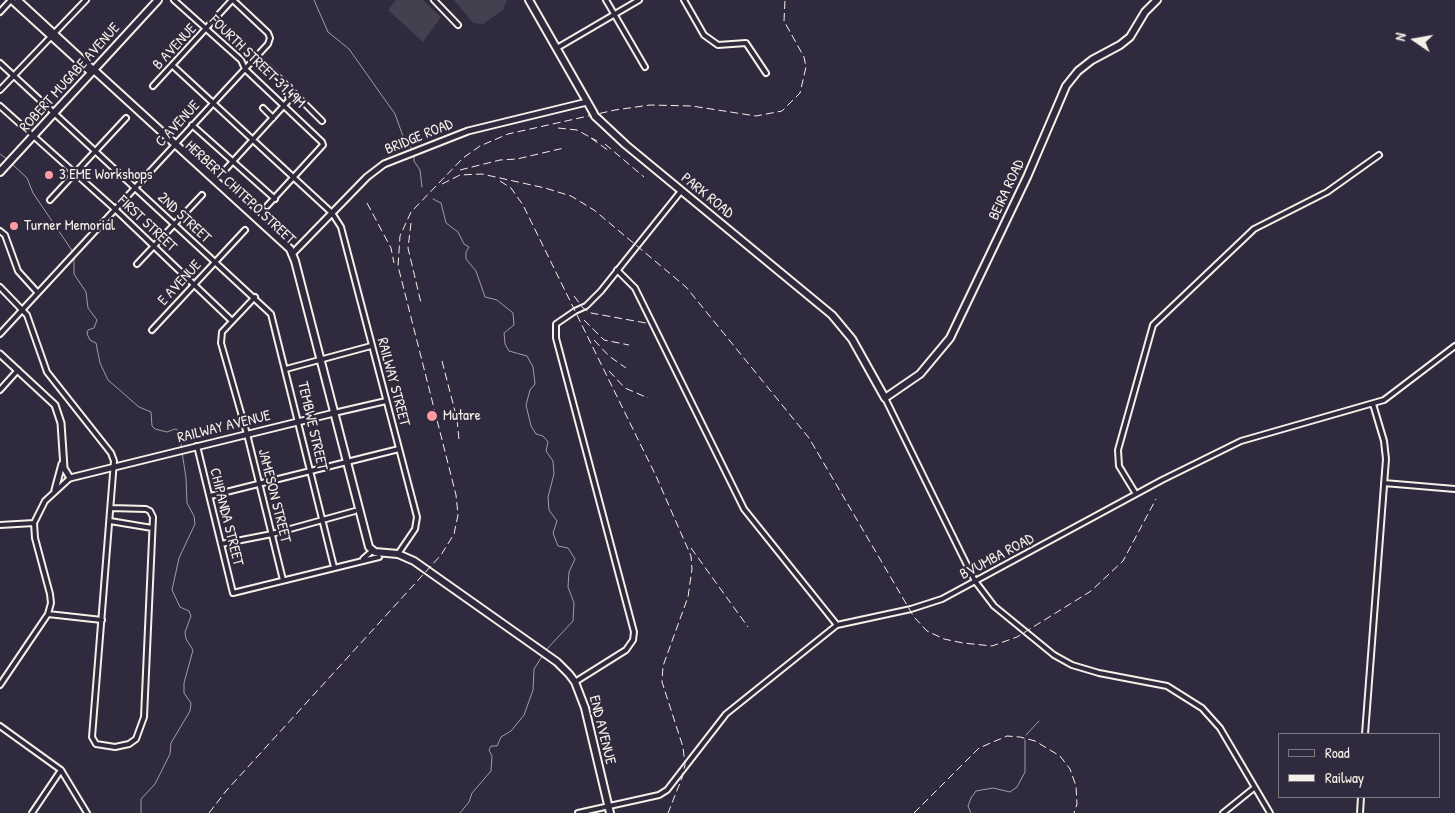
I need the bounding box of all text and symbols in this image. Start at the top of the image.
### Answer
street label: FOURTH STREET 31,49M [205,12,309,112]
north arrow [1390,15,1440,65]
street label: ROBERT MUGABE AVENUE [16,19,124,137]
street label: B AVENUE [149,20,201,74]
text: N [1390,31,1410,42]
street label: C AVENUE [152,97,204,151]
street label: BRIDGE ROAD [382,115,456,159]
street label: HERBERT CHITEPO STREET [181,137,299,249]
street label: BEIRA ROAD [985,157,1029,223]
place label: 3 EME Workshops [59,166,152,184]
marker: 3 EME Workshops [43,169,55,181]
street label: PARK ROAD [677,169,737,223]
street label: 2ND STREET [154,189,214,247]
street label: FIRST STREET [114,192,180,256]
place label: Turner Memorial [24,217,115,235]
marker: Turner Memorial [8,220,20,232]
street label: E AVENUE [155,257,205,309]
street label: RAILWAY STREET [373,336,413,428]
street label: TEMBWE STREET [293,380,331,472]
street label: RAILWAY AVENUE [176,407,272,447]
place label: Mutare [443,407,481,425]
marker: Mutare [425,409,439,423]
street label: JAMESON STREET [254,447,294,545]
street label: CHIPANDA STREET [205,466,247,568]
street label: BVUMBA ROAD [957,530,1037,584]
street label: END AVENUE [585,694,619,766]
legend [1278,733,1440,798]
text: Road [1325,742,1350,763]
text: Railway [1325,767,1364,788]

